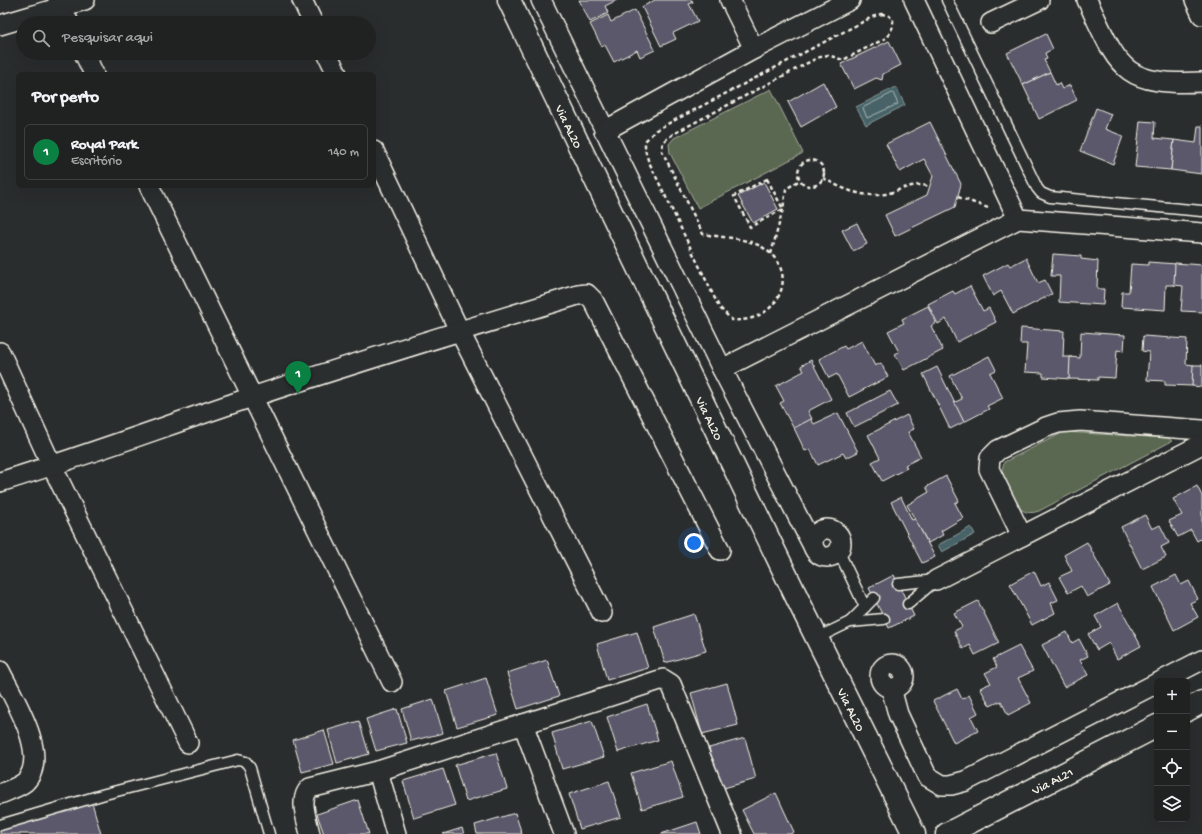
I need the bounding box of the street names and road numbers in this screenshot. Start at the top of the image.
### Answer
street label: Via AL20 [550,102,585,152]
street label: Via AL20 [691,394,725,444]
street label: Via AL20 [832,685,867,735]
street label: Via AL21 [1029,765,1076,800]

